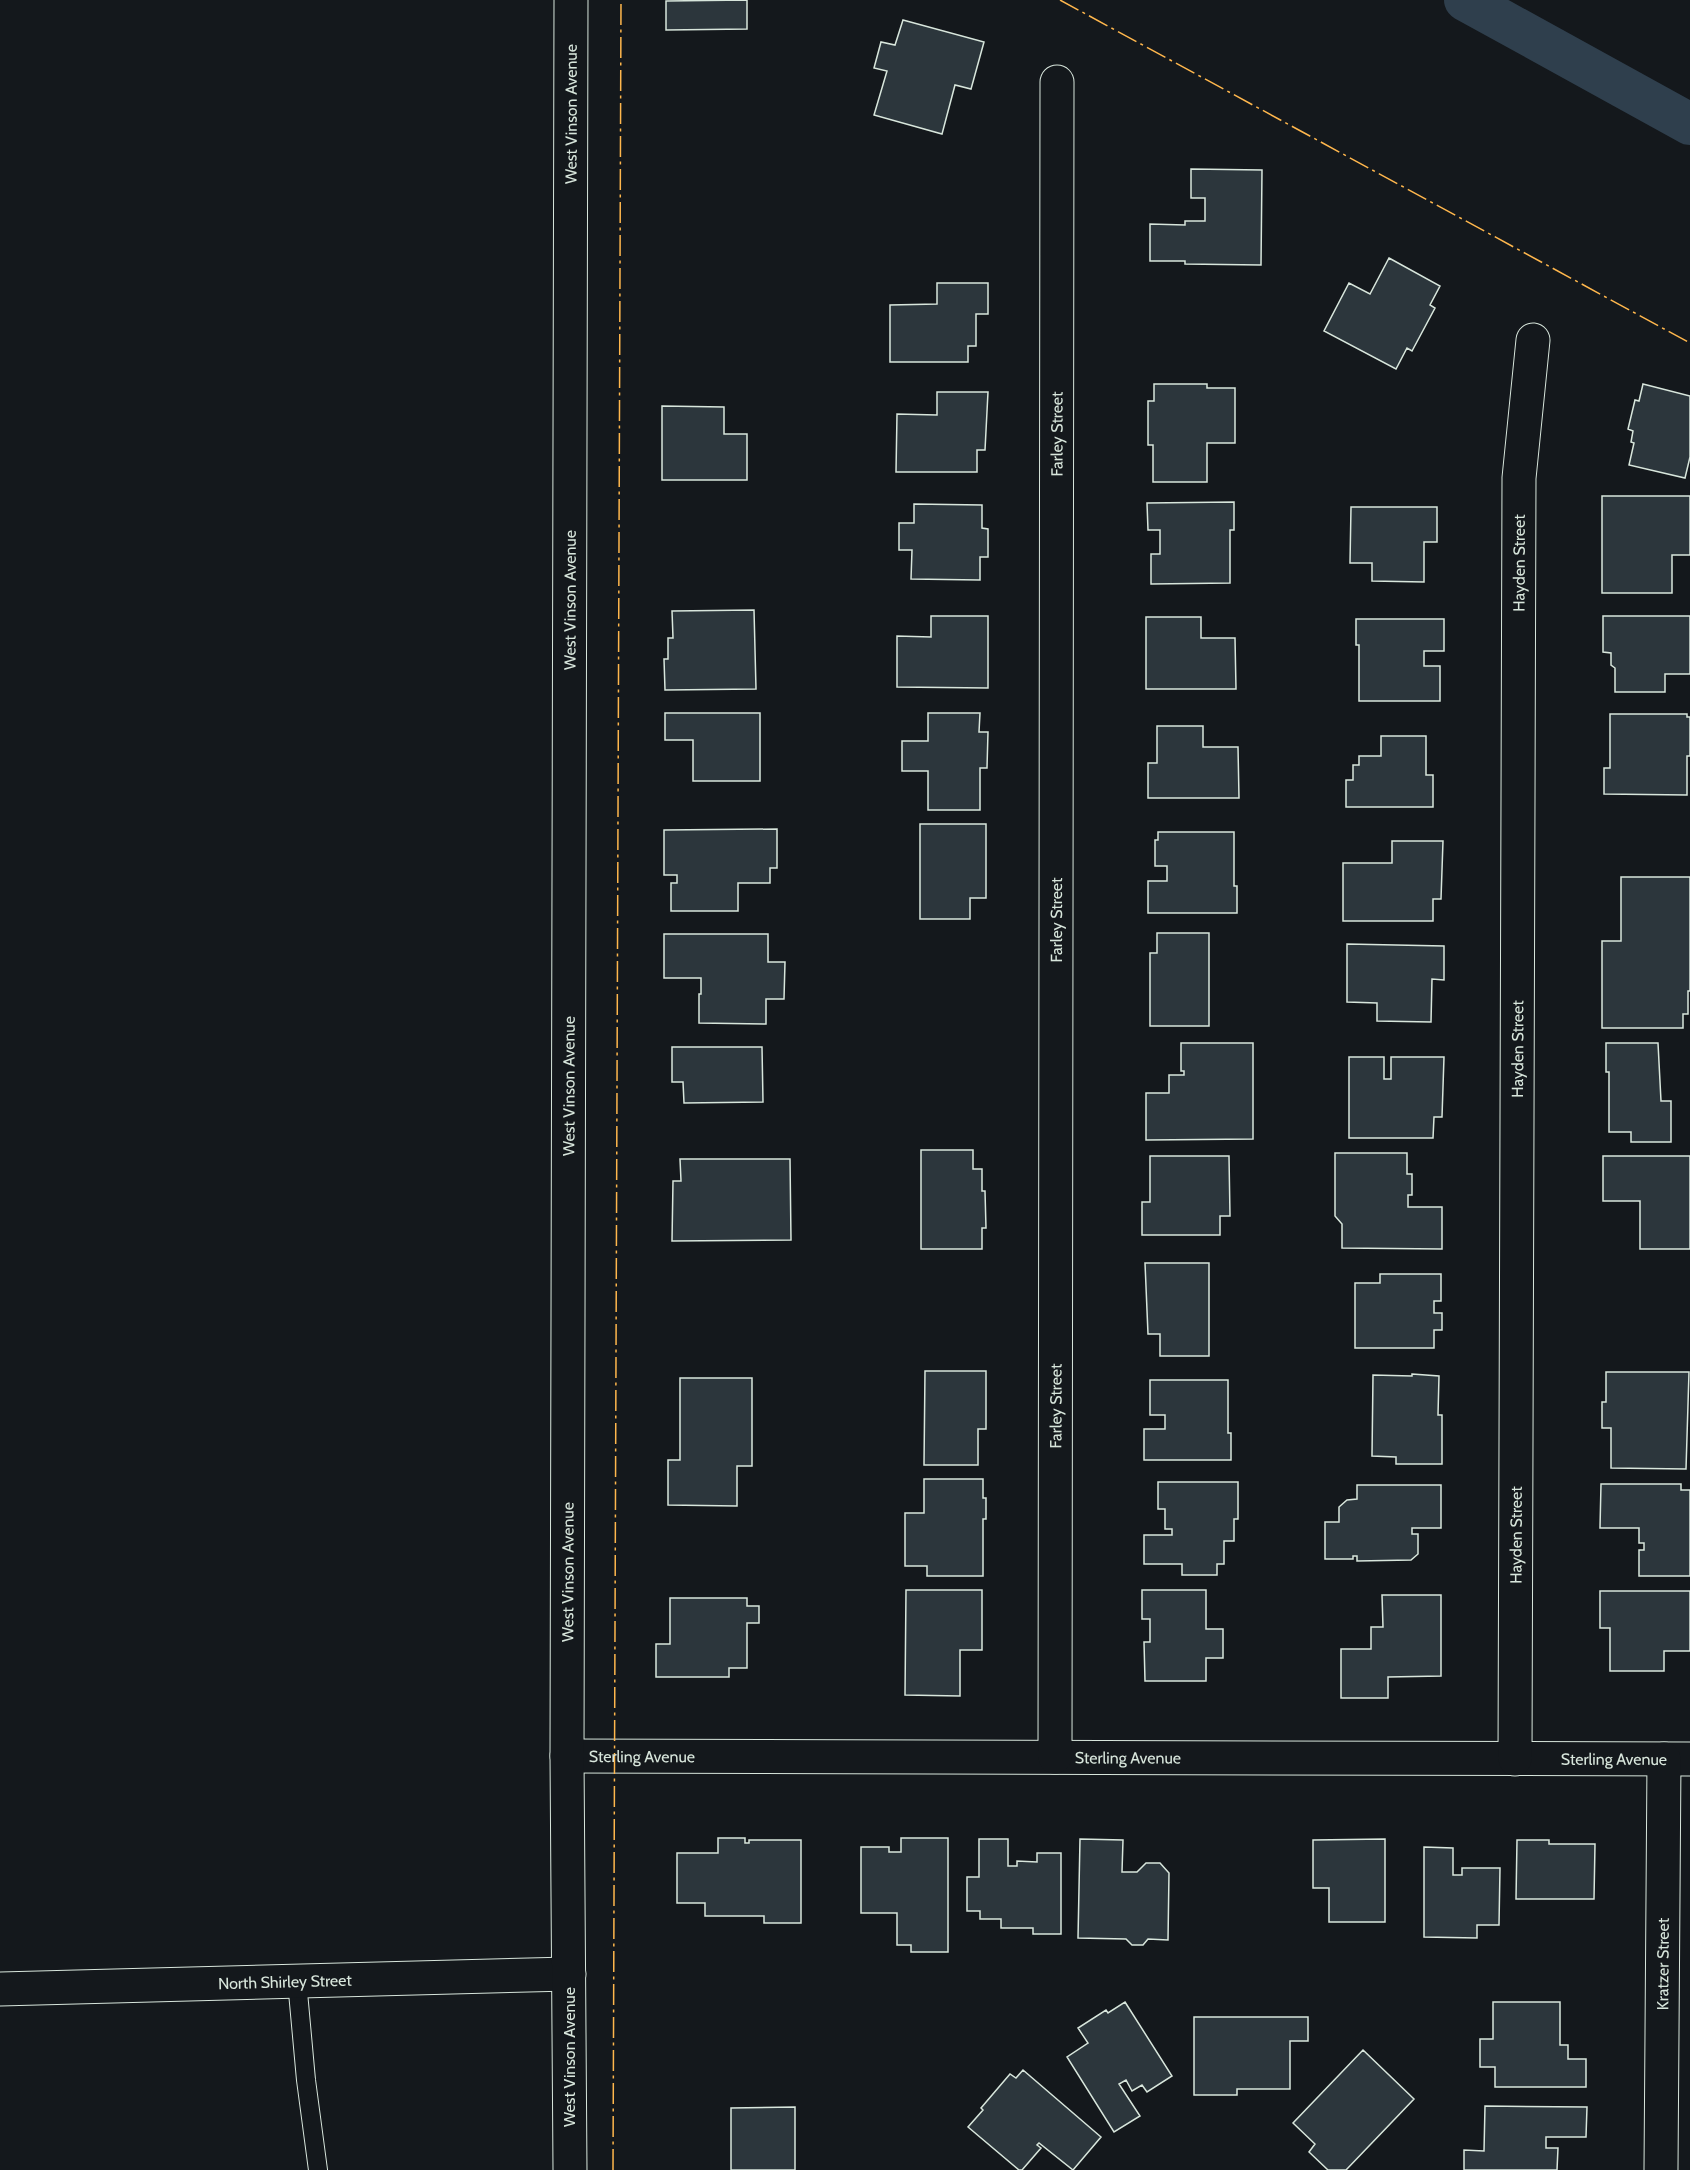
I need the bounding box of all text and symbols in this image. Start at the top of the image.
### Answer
street label: West Vinson Avenue [561,44,580,184]
street label: Farley Street [1047,391,1066,476]
street label: Hayden Street [1509,514,1528,612]
street label: West Vinson Avenue [560,530,579,670]
street label: Farley Street [1046,877,1066,962]
street label: Hayden Street [1508,1000,1527,1098]
street label: West Vinson Avenue [559,1016,578,1156]
street label: Farley Street [1046,1363,1065,1448]
street label: Hayden Street [1506,1486,1525,1584]
street label: West Vinson Avenue [558,1502,577,1642]
street label: Sterling Avenue [589,1747,695,1766]
street label: Sterling Avenue [1075,1748,1181,1767]
street label: Sterling Avenue [1561,1749,1667,1768]
street label: Kratzer Street [1653,1917,1672,2010]
street label: North Shirley Street [218,1970,353,1993]
street label: West Vinson Avenue [560,1987,579,2127]

